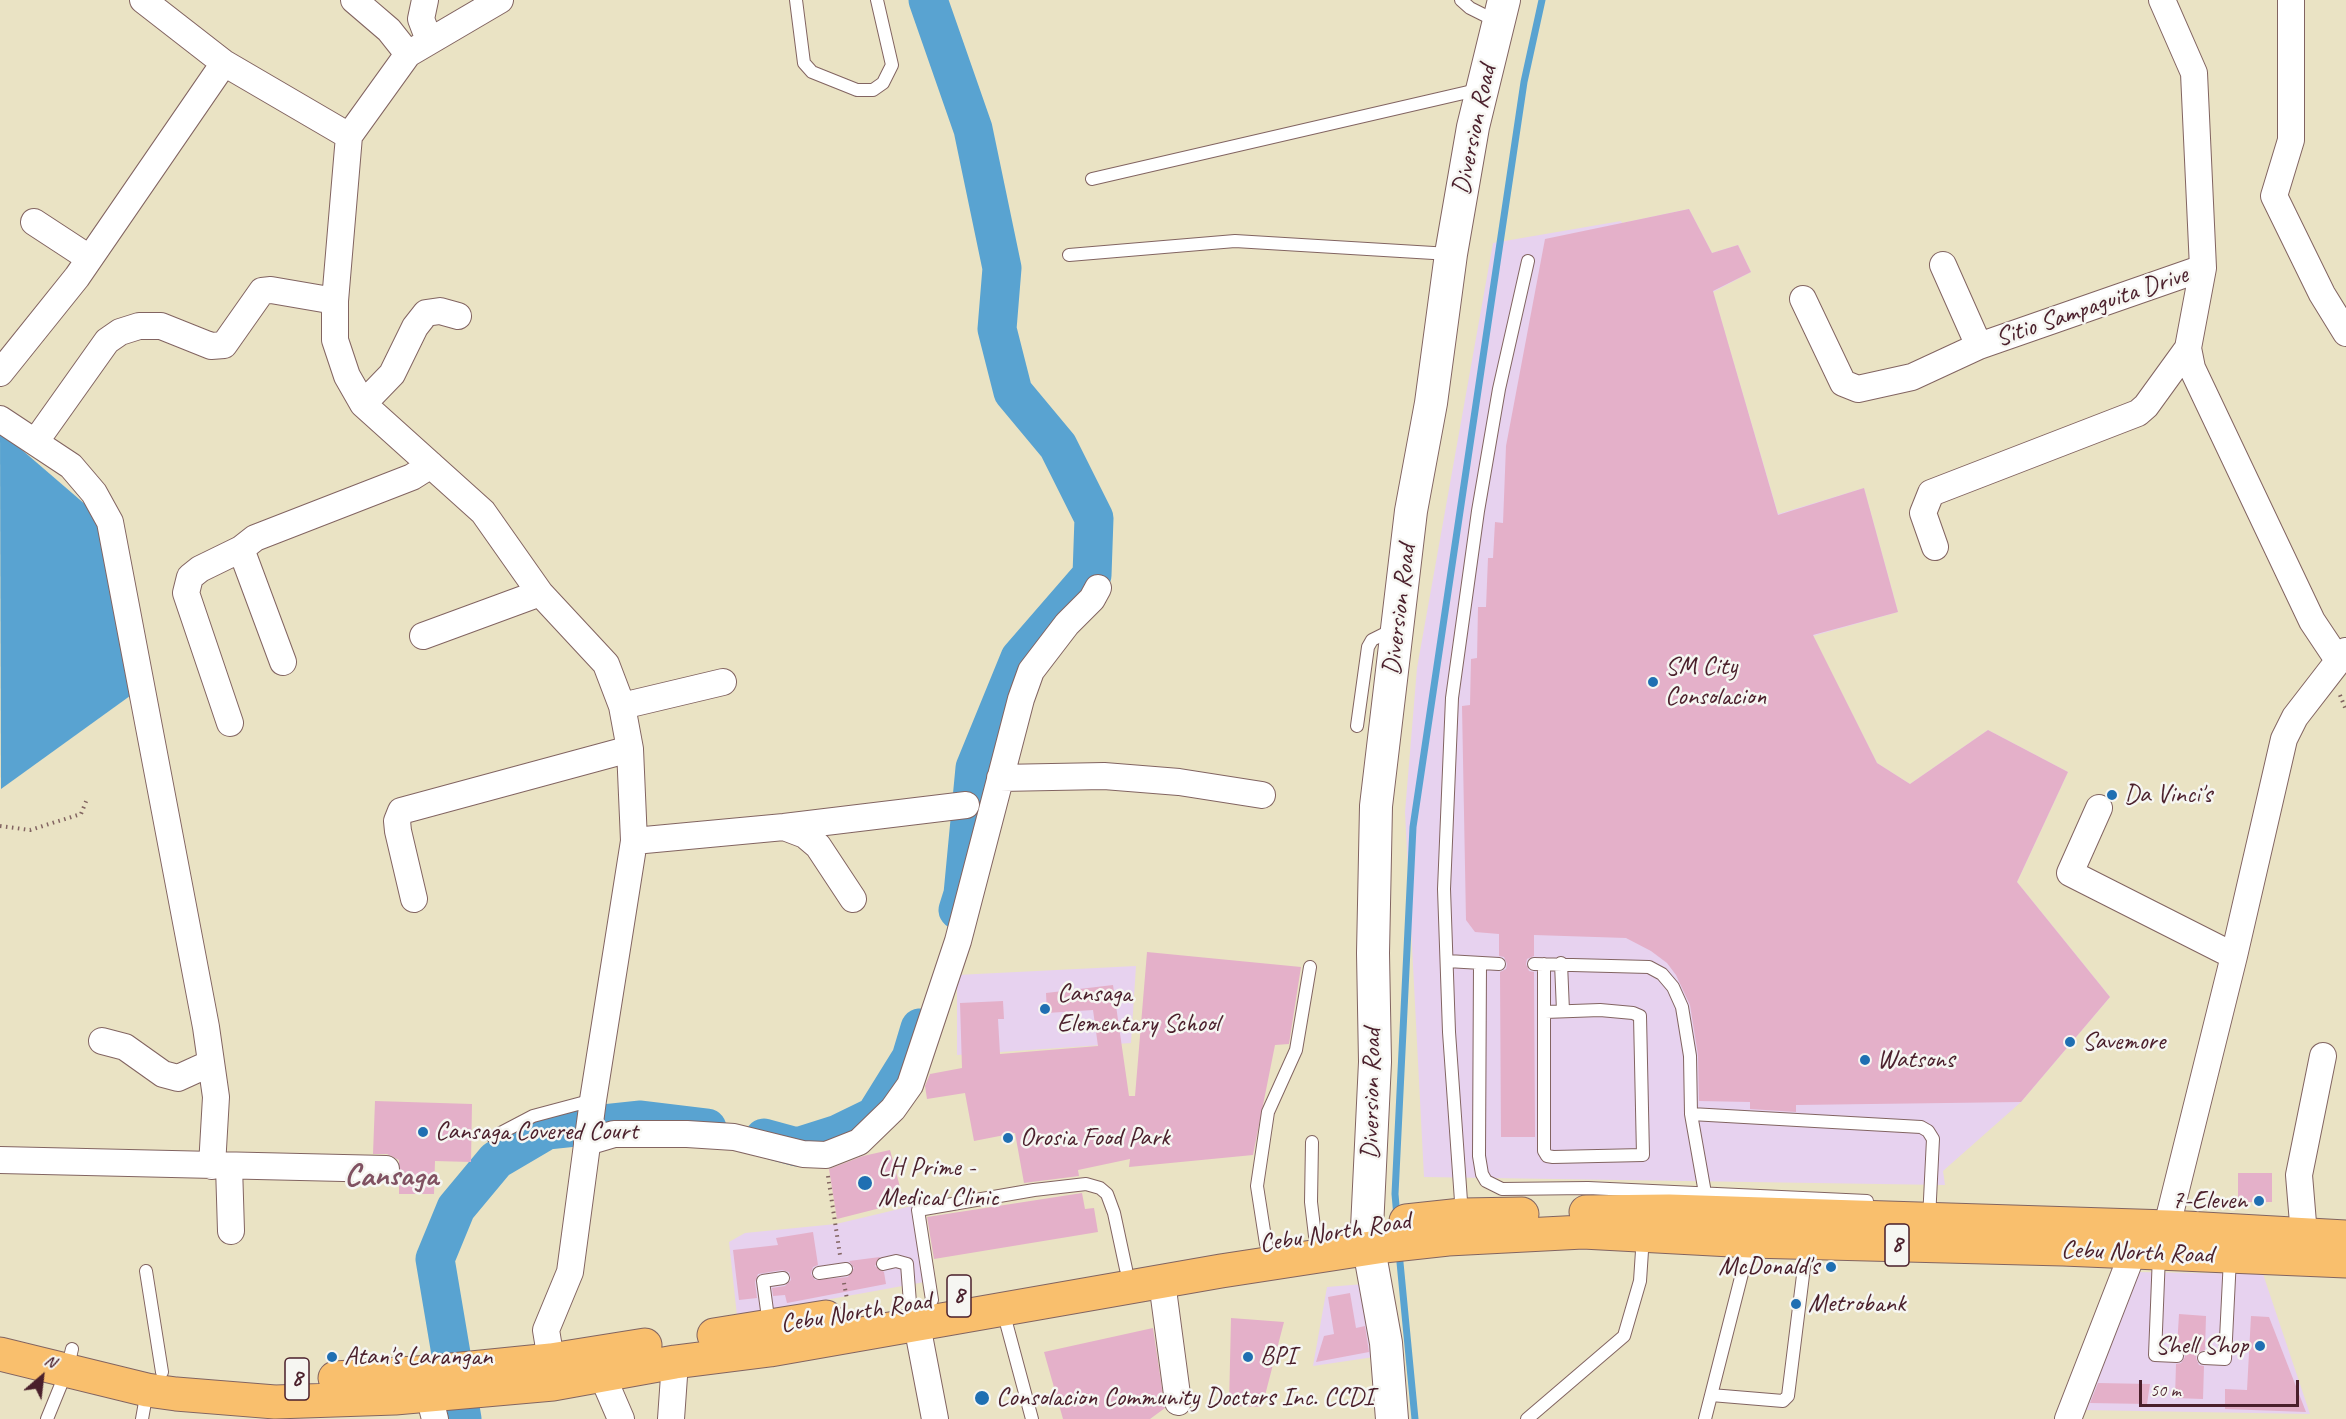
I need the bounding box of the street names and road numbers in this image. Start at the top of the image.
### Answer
street label: Diversion Road [1446,63,1504,197]
street label: Sitio Sampaguita Drive [1992,259,2192,355]
street label: Diversion Road [1377,543,1423,677]
street label: Diversion Road [1355,1028,1389,1160]
street label: Cebu North Road [1257,1206,1413,1260]
road number: 8 [1885,1224,1909,1266]
street label: Cebu North Road [2060,1235,2214,1271]
road number: 8 [947,1275,971,1317]
street label: Cebu North Road [778,1286,934,1340]
road number: 8 [285,1358,309,1400]

